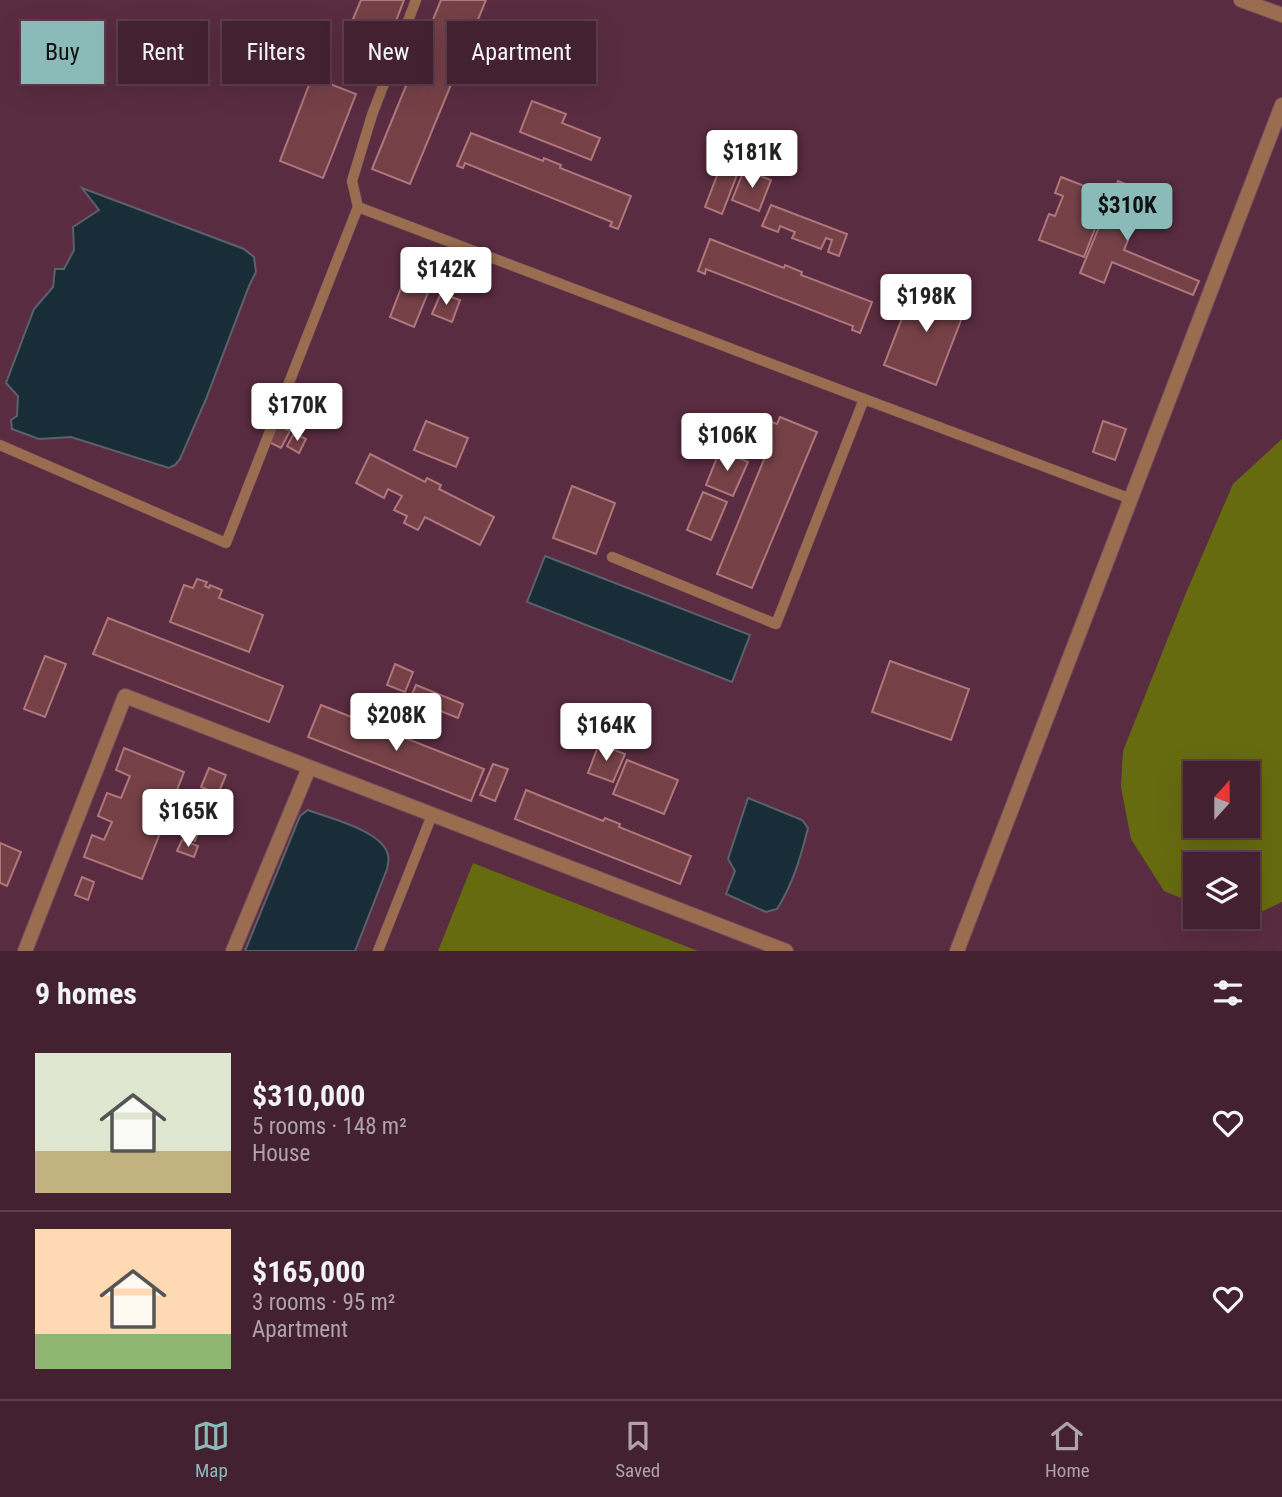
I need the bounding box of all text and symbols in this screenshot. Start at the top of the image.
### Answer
chip: Buy [21,21,104,84]
chip: Rent [118,21,208,84]
chip: Filters [222,21,330,84]
chip: New [344,21,433,84]
chip: Apartment [447,21,596,84]
pin: $181K [703,130,801,190]
text: $181K [722,139,782,166]
pin: $310K [1078,184,1176,243]
text: $310K [1097,192,1157,219]
pin: $142K [397,247,495,307]
text: $142K [416,256,476,283]
pin: $198K [877,274,975,334]
text: $198K [896,283,956,310]
pin: $170K [248,384,346,443]
text: $170K [267,392,327,419]
pin: $106K [678,414,776,473]
text: $106K [697,422,757,449]
pin: $208K [347,694,445,753]
text: $208K [366,702,426,729]
pin: $164K [557,704,655,763]
text: $164K [576,712,636,739]
north arrow [1183,761,1260,838]
map controls [1183,761,1260,929]
pin: $165K [139,790,237,849]
text: $165K [158,798,218,825]
button: layers [1183,852,1260,929]
icon: filters [1209,974,1247,1012]
text: 9 homes [35,976,137,1011]
text: $310,000 [252,1078,365,1113]
icon: home [91,1081,175,1165]
icon: heart [1209,1104,1247,1142]
text: 5 rooms · 148 m² [252,1113,407,1140]
text: House [252,1140,310,1167]
text: $165,000 [252,1254,365,1289]
icon: home [91,1257,175,1341]
icon: heart [1209,1280,1247,1318]
text: 3 rooms · 95 m² [252,1289,395,1316]
text: Apartment [252,1316,348,1343]
tab: Map [192,1417,230,1482]
tab: Saved [615,1417,660,1482]
tab: Home [1045,1417,1090,1482]

